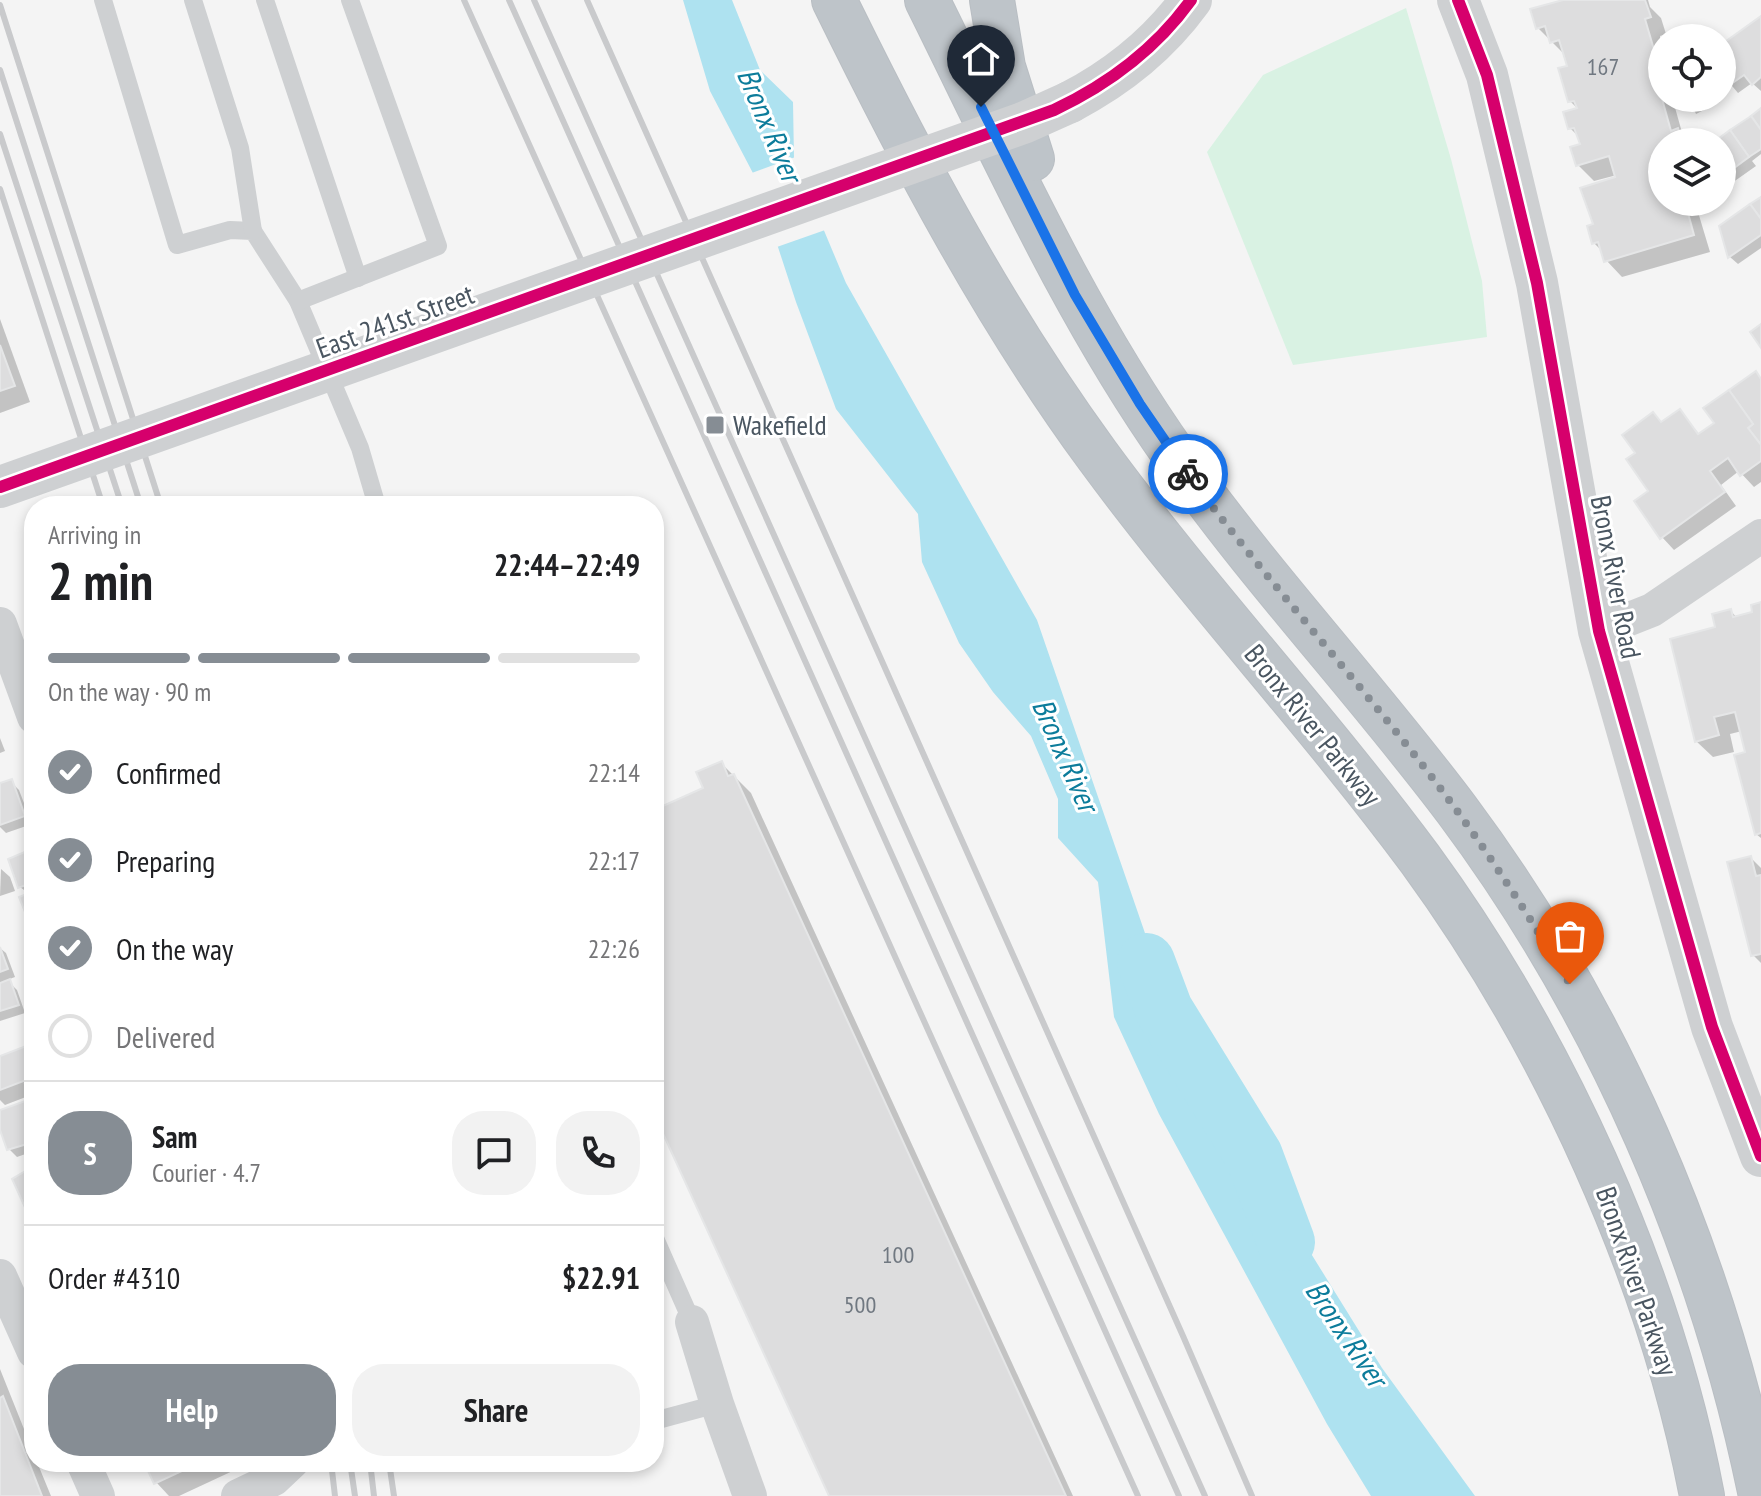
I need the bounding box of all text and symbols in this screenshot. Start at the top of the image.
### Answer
map controls [1648,24,1736,216]
button: locate [1648,24,1736,112]
pin [947,25,1015,107]
icon: home [959,37,1003,81]
house number: 167 [1587,51,1619,82]
water label: Bronx River [729,62,813,191]
button: layers [1648,128,1736,216]
street label: East 241st Street [311,275,479,366]
place label: Wakefield [733,406,827,443]
marker: Wakefield [704,414,726,436]
courier [1148,434,1228,514]
icon: bike [1166,452,1210,496]
street label: Bronx River Road [1583,492,1650,662]
text: Arriving in [48,518,141,551]
text: 22:44–22:49 [494,545,640,584]
text: 2 min [48,547,153,614]
street label: Bronx River Parkway [1237,636,1390,813]
text: On the way · 90 m [48,675,211,708]
water label: Bronx River [1024,692,1110,820]
icon: check [48,750,92,794]
text: Confirmed [116,753,221,792]
text: 22:14 [588,756,640,789]
icon: check [48,838,92,882]
text: Preparing [116,841,215,880]
text: 22:17 [588,844,640,877]
pin [1536,902,1604,984]
icon: bag [1548,914,1592,958]
icon: check [48,926,92,970]
text: On the way [116,929,233,968]
text: 22:26 [588,932,640,965]
text: Delivered [116,1017,215,1056]
button: chat [452,1111,536,1195]
button: phone [556,1111,640,1195]
text: Sam [152,1117,197,1156]
text: S [83,1134,97,1173]
text: Courier · 4.7 [152,1156,261,1189]
street label: Bronx River Parkway [1588,1181,1687,1381]
house number: 100 [882,1239,914,1270]
text: Order #4310 [48,1258,180,1297]
text: $22.91 [562,1258,640,1297]
water label: Bronx River [1298,1273,1399,1397]
house number: 500 [844,1289,876,1320]
button: Help [48,1364,336,1456]
button: Share [352,1364,640,1456]

